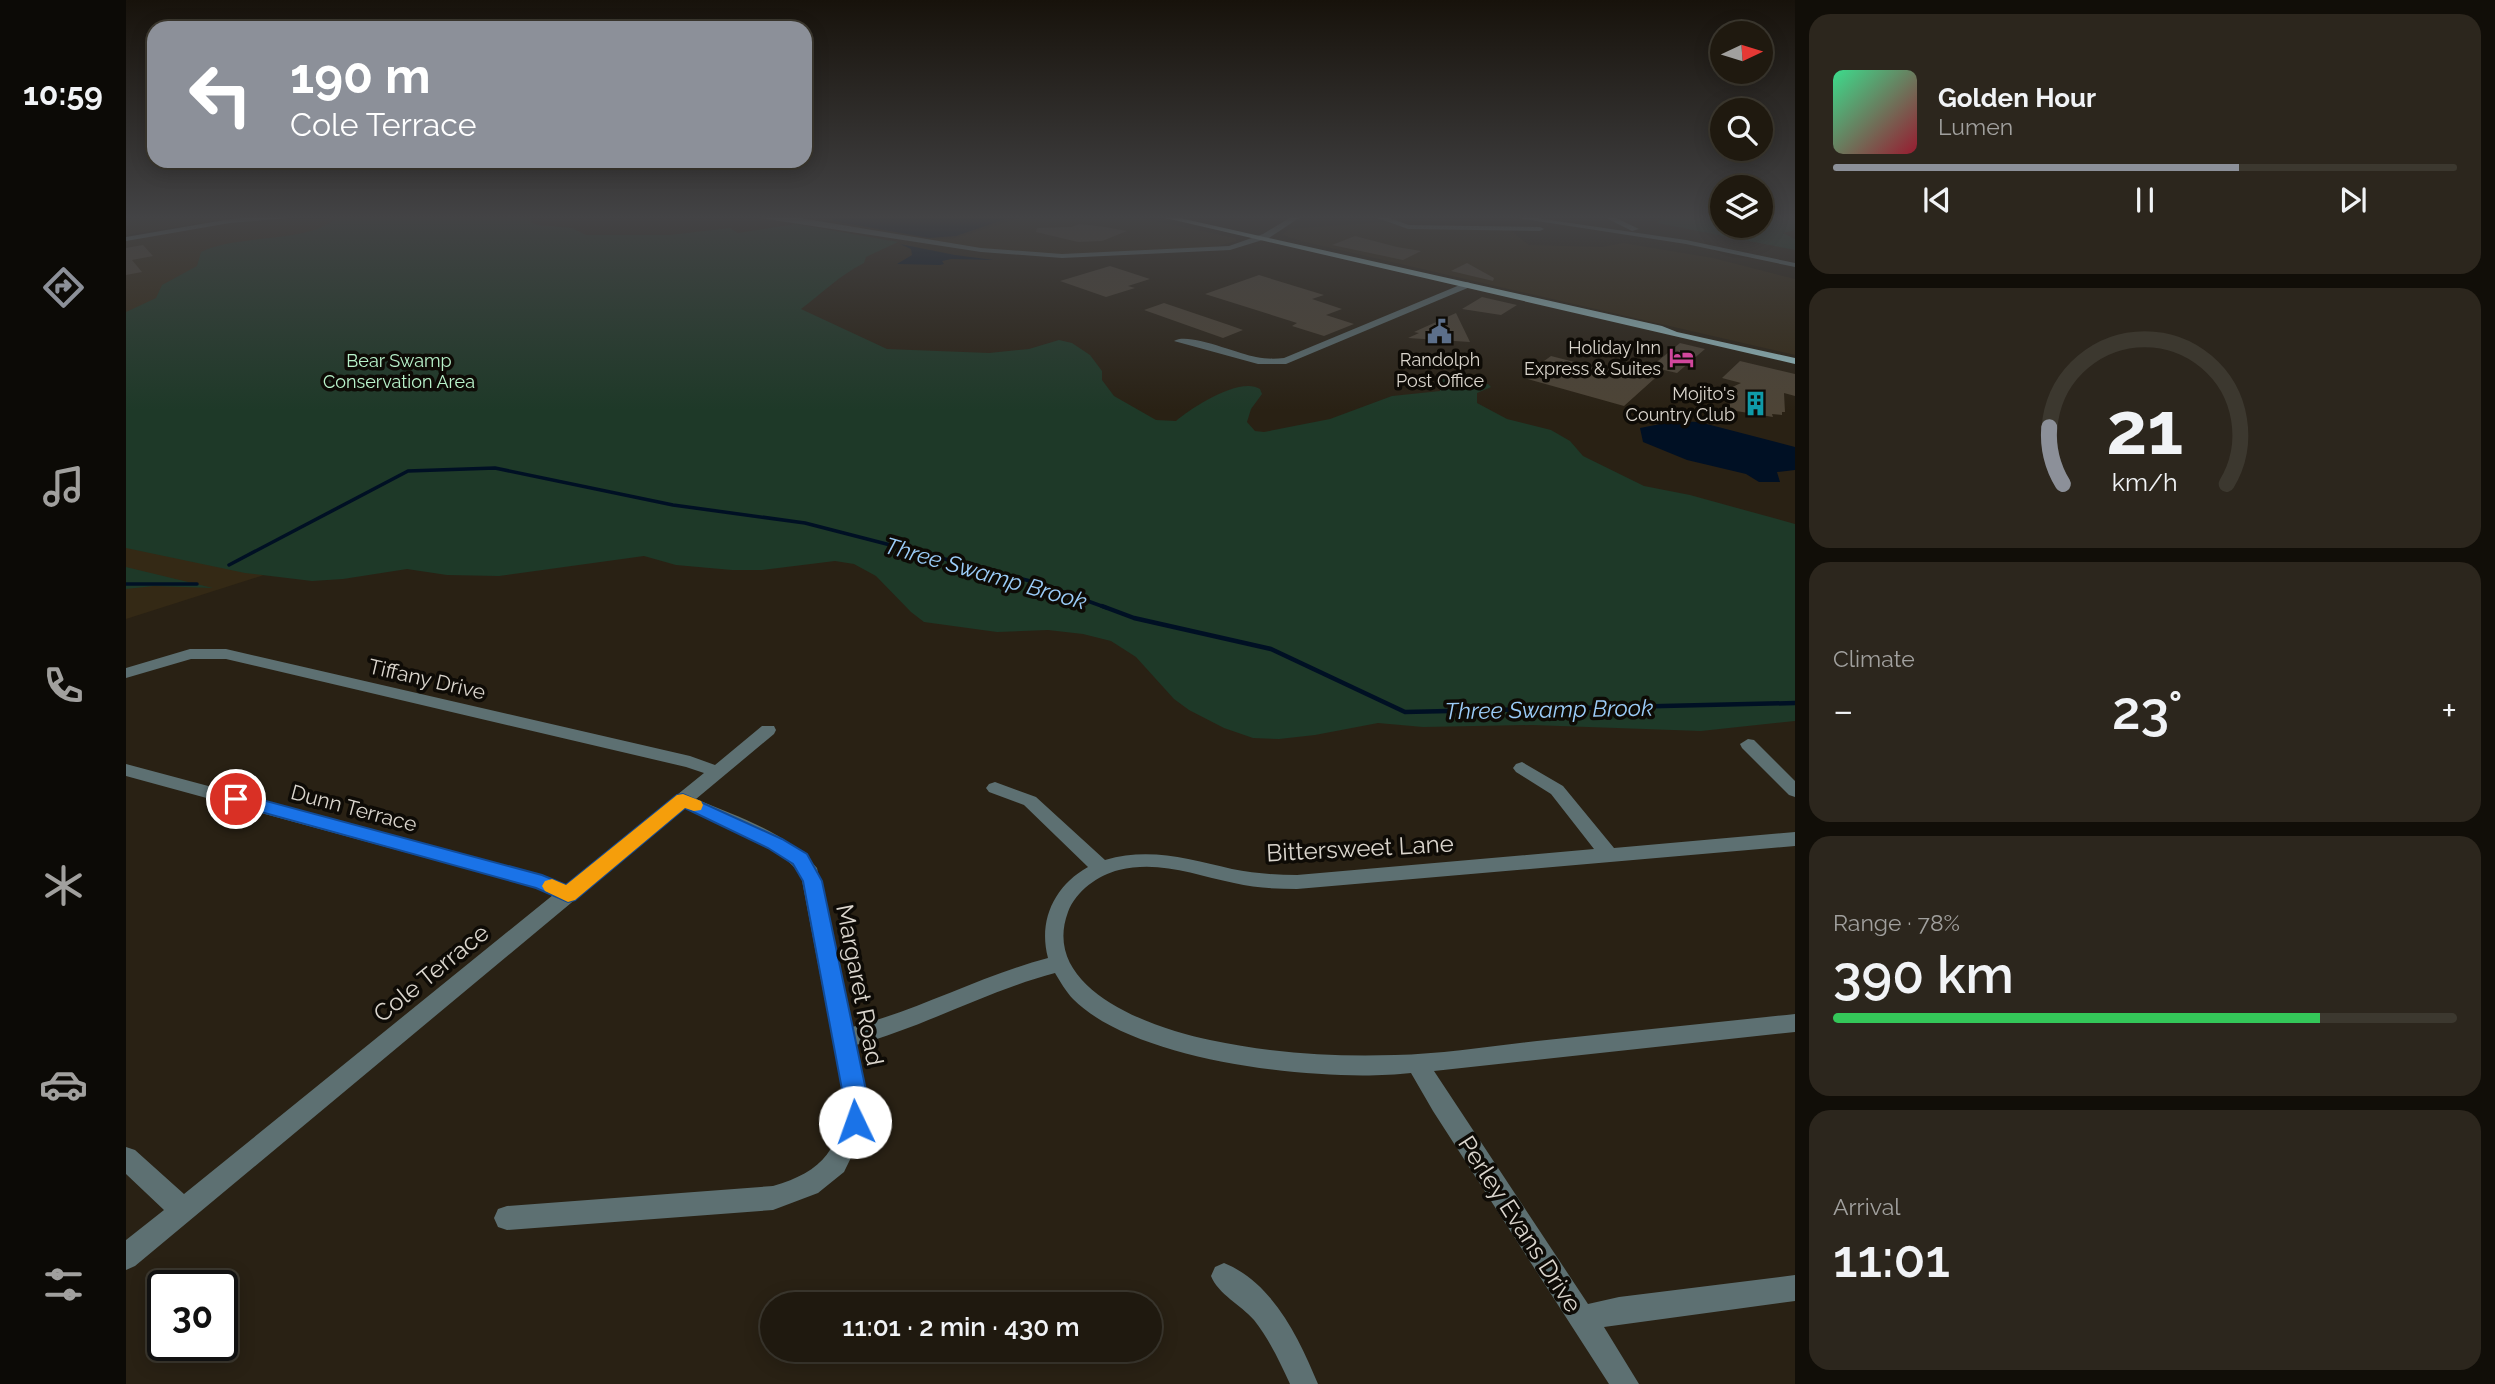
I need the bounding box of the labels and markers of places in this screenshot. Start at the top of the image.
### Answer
public building icon: Randolph Post Office [1426,318,1454,346]
place label: Holiday Inn Express & Suites [1524,337,1661,379]
hotel icon: Holiday Inn Express & Suites [1667,343,1695,371]
place label: Randolph Post Office [1396,349,1484,391]
place label: Mojito's Country Club [1626,383,1735,425]
building icon: Mojito's Country Club [1741,389,1769,417]
pin [206,769,266,829]

